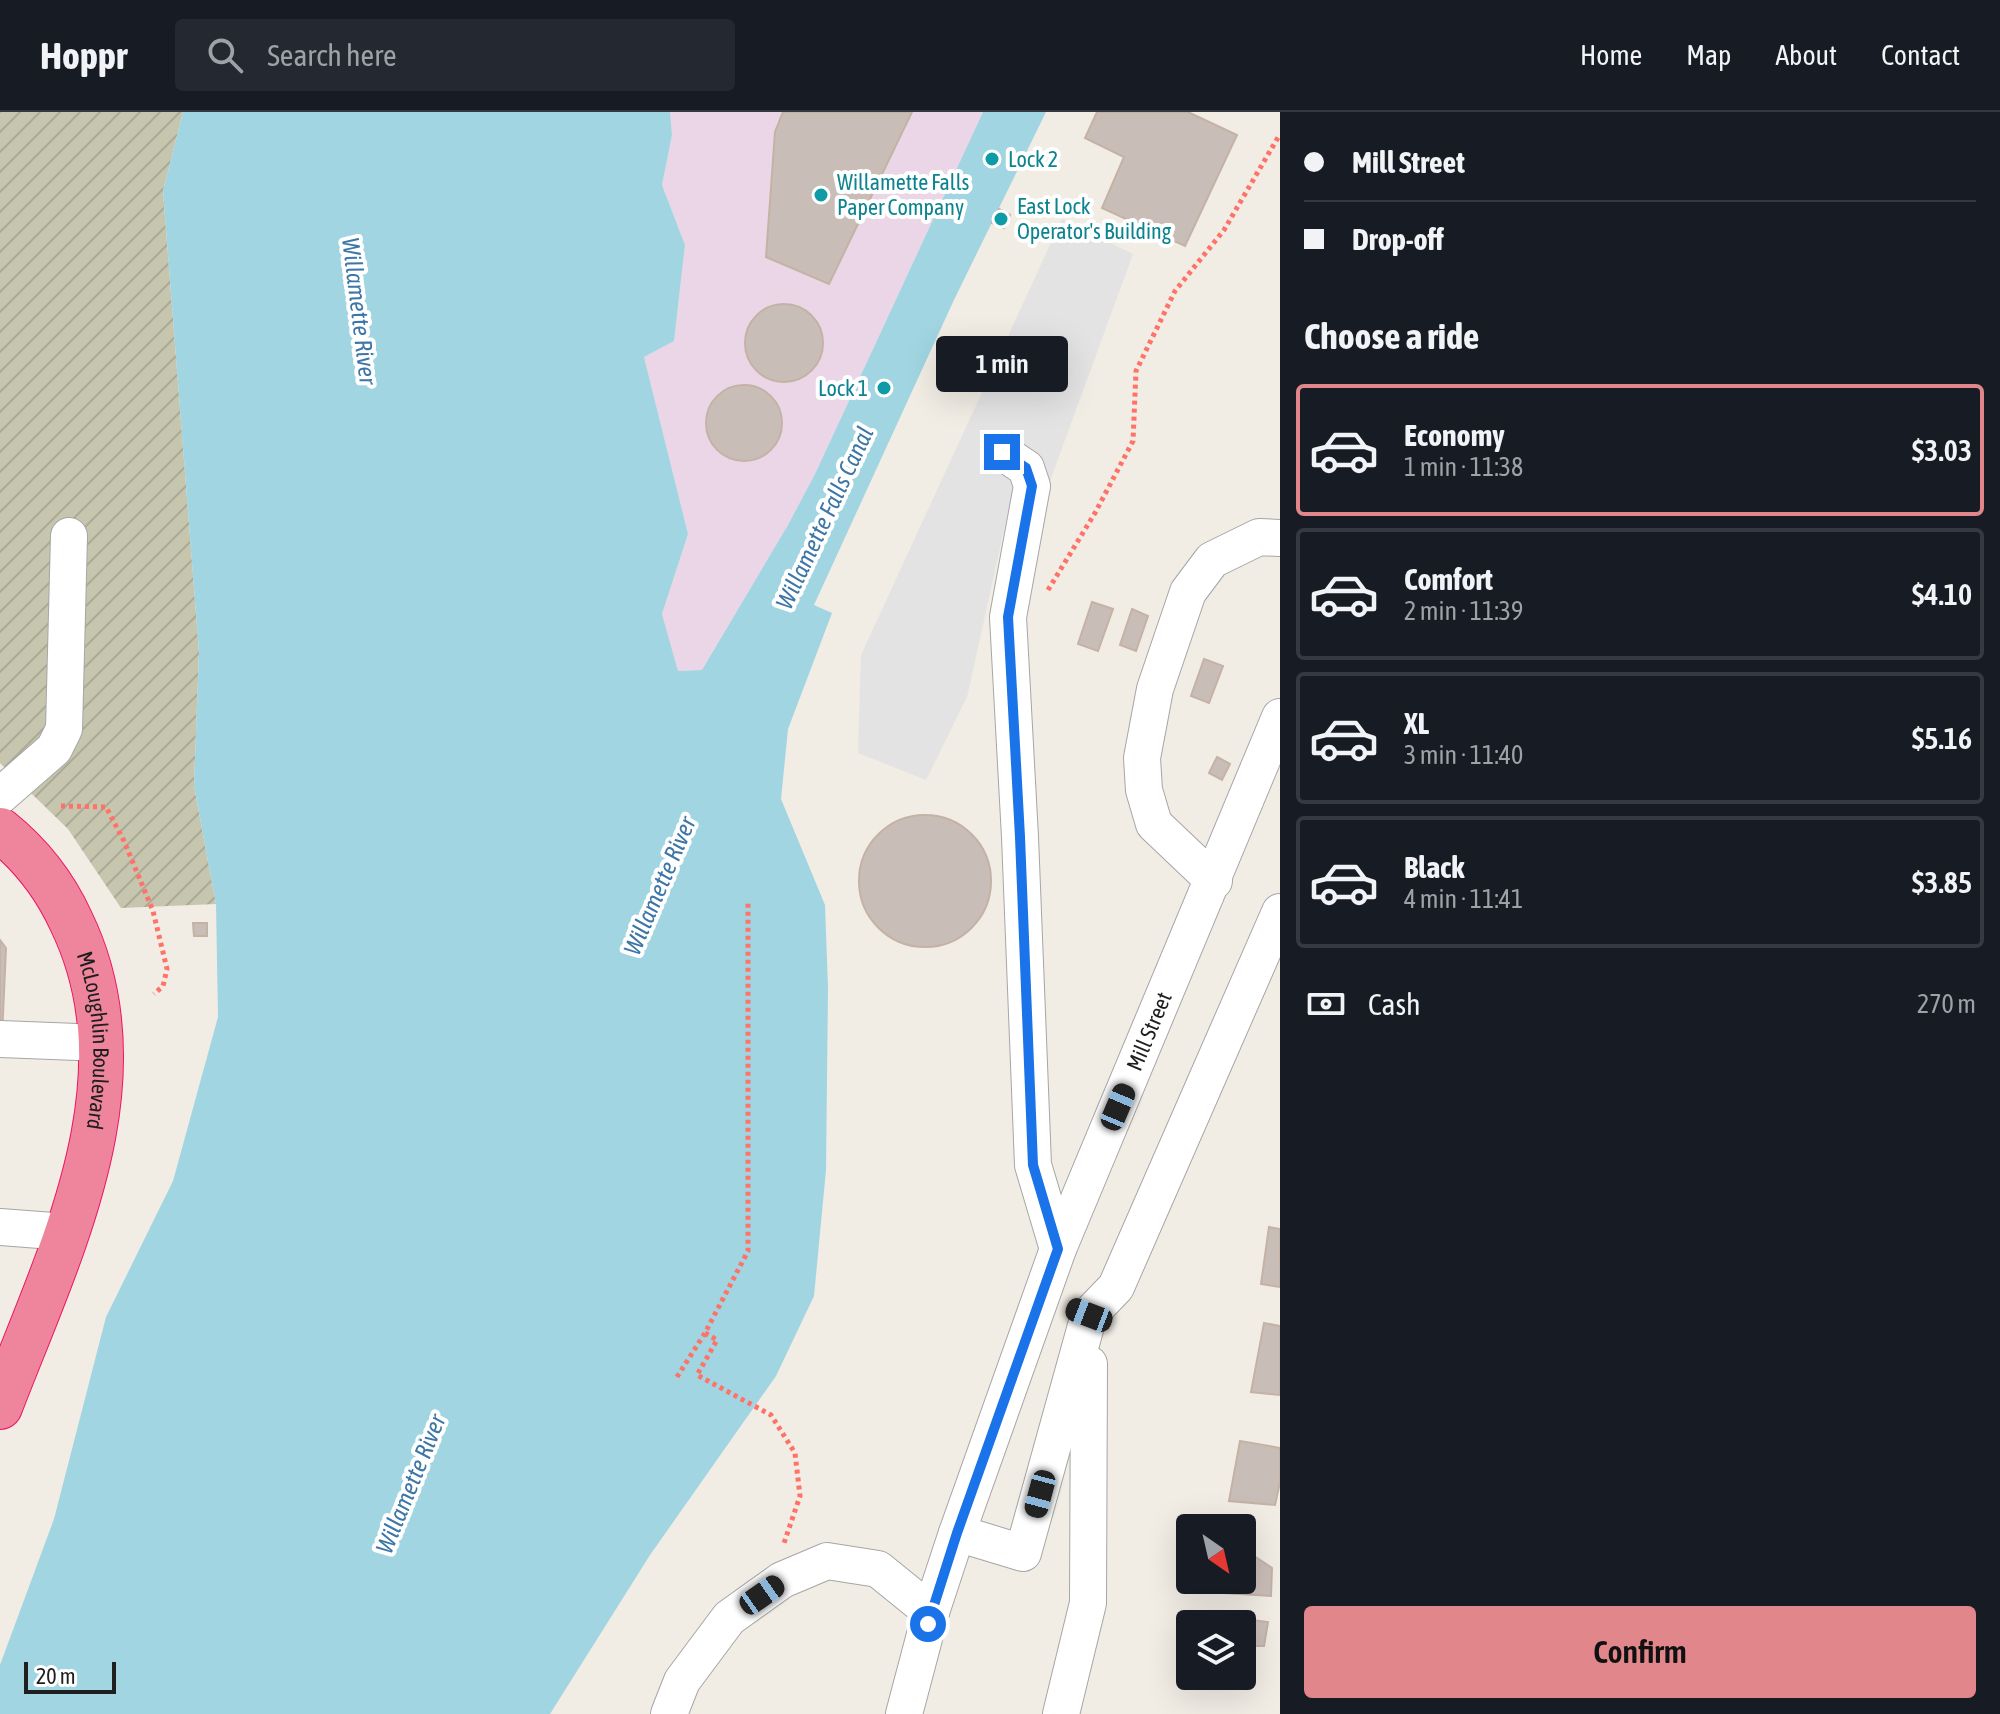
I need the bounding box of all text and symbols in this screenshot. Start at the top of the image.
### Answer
search box [175,19,735,91]
icon: search [203,33,247,77]
text: Hoppr [40,34,127,77]
text: Search here [267,38,397,72]
text: Home [1580,39,1642,71]
text: Map [1686,39,1731,71]
text: About [1775,39,1837,71]
text: Contact [1881,39,1960,71]
text: Mill Street [1352,145,1465,179]
place label: Lock 2 [1008,146,1058,172]
marker: Lock 2 [983,150,1001,168]
place label: Willamette Falls Paper Company [837,169,969,220]
marker: Willamette Falls Paper Company [812,186,830,204]
place label: East Lock Operator's Building [1017,193,1172,244]
marker: East Lock Operator's Building [992,210,1010,228]
text: Drop-off [1352,222,1444,256]
water label: Willamette River [337,236,382,387]
text: Choose a ride [1304,315,1479,357]
callout: 1 min [936,336,1068,392]
text: 1 min [975,349,1029,379]
place label: Lock 1 [818,375,868,401]
marker: Lock 1 [875,379,893,397]
icon: car [1308,414,1380,486]
text: Economy [1404,418,1505,452]
water label: Willamette Falls Canal [770,422,879,613]
text: $3.03 [1912,433,1972,467]
route end [984,434,1020,470]
text: 1 min · 11:38 [1404,452,1523,482]
icon: car [1308,558,1380,630]
text: Comfort [1404,562,1493,596]
text: $4.10 [1912,577,1972,611]
text: 2 min · 11:39 [1404,596,1523,626]
icon: car [1308,702,1380,774]
text: XL [1404,706,1429,740]
text: $5.16 [1912,721,1972,755]
text: 3 min · 11:40 [1404,740,1523,770]
water label: Willamette River [618,812,701,959]
icon: car [1308,846,1380,918]
text: Black [1404,850,1464,884]
text: $3.85 [1912,865,1972,899]
text: 4 min · 11:41 [1404,884,1523,914]
street label: McLoughlin Boulevard [72,948,114,1132]
icon: cash [1304,982,1348,1026]
text: Cash [1368,987,1421,1021]
street label: Mill Street [1121,988,1177,1075]
text: 270 m [1917,989,1976,1019]
car [1098,1080,1138,1134]
car [1062,1295,1116,1335]
water label: Willamette River [370,1410,451,1557]
car [1022,1468,1058,1520]
north arrow [1176,1514,1256,1594]
map controls [1176,1514,1256,1690]
car [735,1571,789,1619]
route start [910,1606,946,1642]
button: Confirm [1304,1606,1976,1698]
button: layers [1176,1610,1256,1690]
scale bar [24,1658,116,1694]
text: 20 m [36,1663,76,1689]

